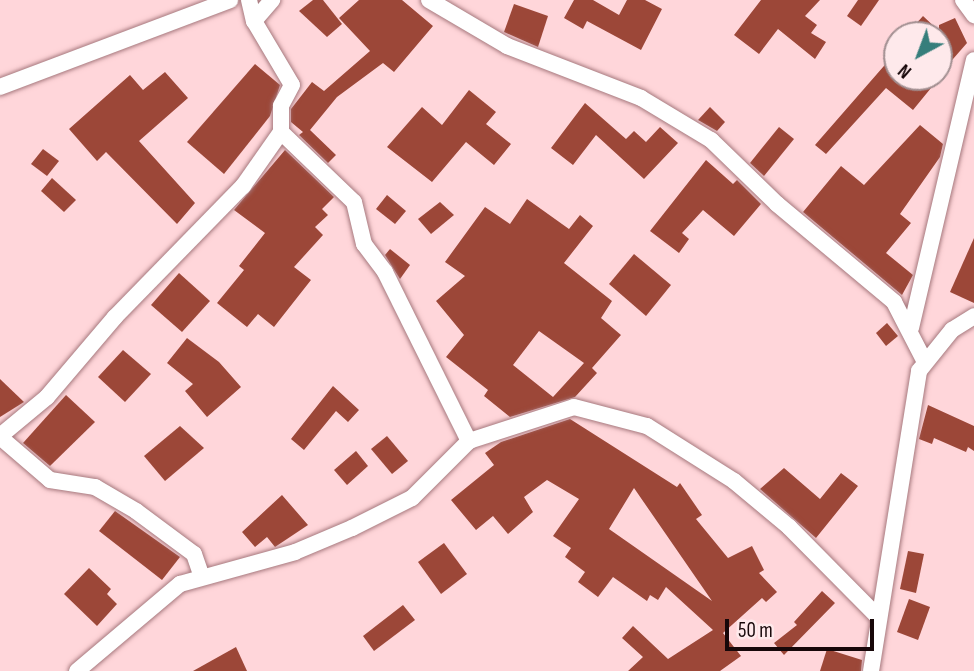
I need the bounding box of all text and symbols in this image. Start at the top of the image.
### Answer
north arrow [883,21,953,91]
text: N [894,59,917,83]
scale bar [729,604,878,648]
text: 50 m [738,618,773,643]

